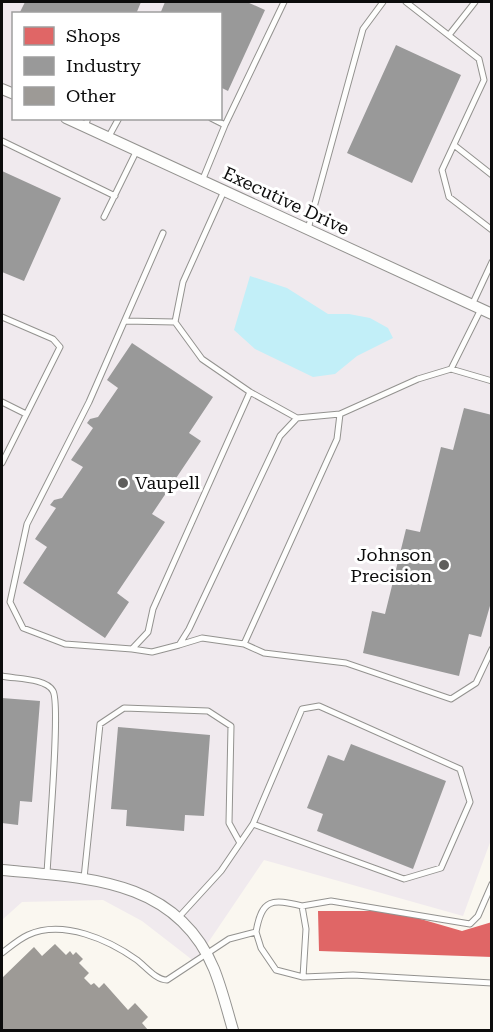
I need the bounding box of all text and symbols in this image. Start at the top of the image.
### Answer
legend [12,12,222,120]
text: Shops [66,25,120,46]
text: Industry [66,55,141,76]
text: Other [66,85,116,106]
street label: Executive Drive [220,162,353,239]
place label: Vaupell [135,472,200,493]
marker: Vaupell [116,476,130,490]
place label: Johnson Precision [350,544,432,586]
marker: Johnson Precision [437,558,451,572]

